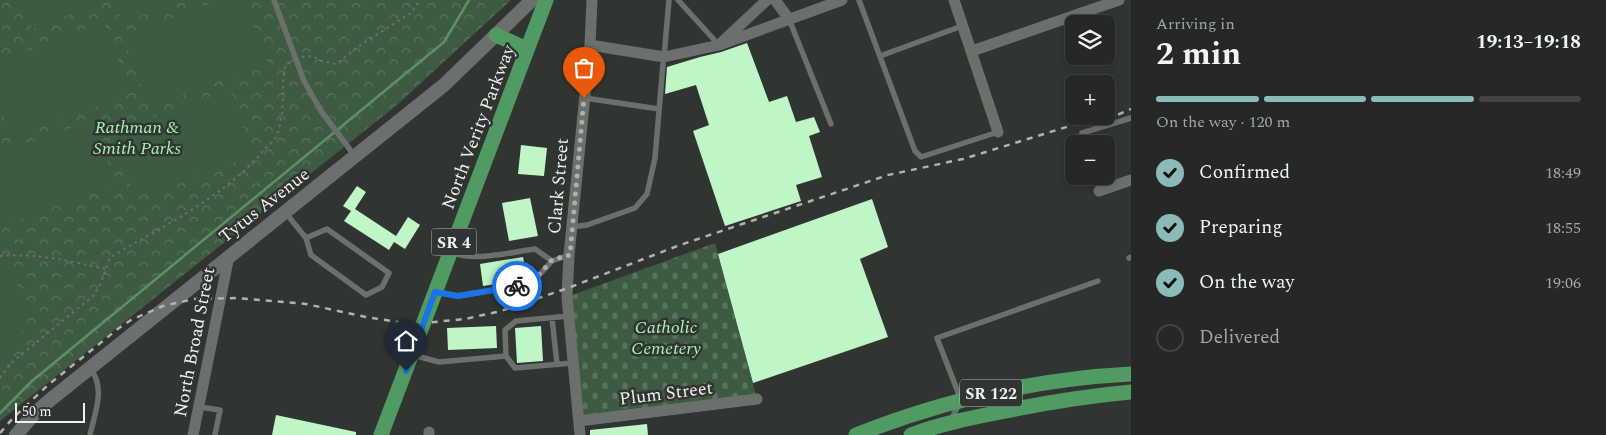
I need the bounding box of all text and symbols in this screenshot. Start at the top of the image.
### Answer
text: Arriving in [1156,12,1235,36]
map controls [1065,15,1115,185]
button: layers [1065,15,1115,65]
text: 19:13–19:18 [1476,28,1581,57]
text: 2 min [1156,30,1241,79]
street label: North Verity Parkway [435,40,523,213]
pin [563,47,605,98]
icon: bag [570,54,598,82]
button: + [1065,75,1115,125]
text: On the way · 120 m [1156,110,1290,134]
park label: Rathman & Smith Parks [93,114,181,162]
button: − [1065,135,1115,185]
street label: Clark Street [541,137,576,235]
text: Confirmed [1199,158,1290,187]
icon: check [1156,159,1184,187]
street label: Tytus Avenue [213,161,316,250]
text: 18:49 [1545,161,1581,185]
text: Preparing [1199,213,1283,242]
icon: check [1156,214,1184,242]
text: 18:55 [1545,216,1581,240]
road number: SR 4 [432,228,476,256]
courier [492,261,542,311]
street label: North Broad Street [167,265,222,419]
text: On the way [1199,268,1295,297]
icon: check [1156,269,1184,297]
text: 19:06 [1545,271,1581,295]
icon: bike [503,272,531,300]
park label: Catholic Cemetery [631,314,701,362]
pin [385,320,427,371]
text: Delivered [1199,323,1280,352]
icon: home [392,327,420,355]
street label: Plum Street [618,374,714,413]
road number: SR 122 [960,379,1022,406]
scale bar [15,400,85,423]
text: 50 m [22,401,52,422]

